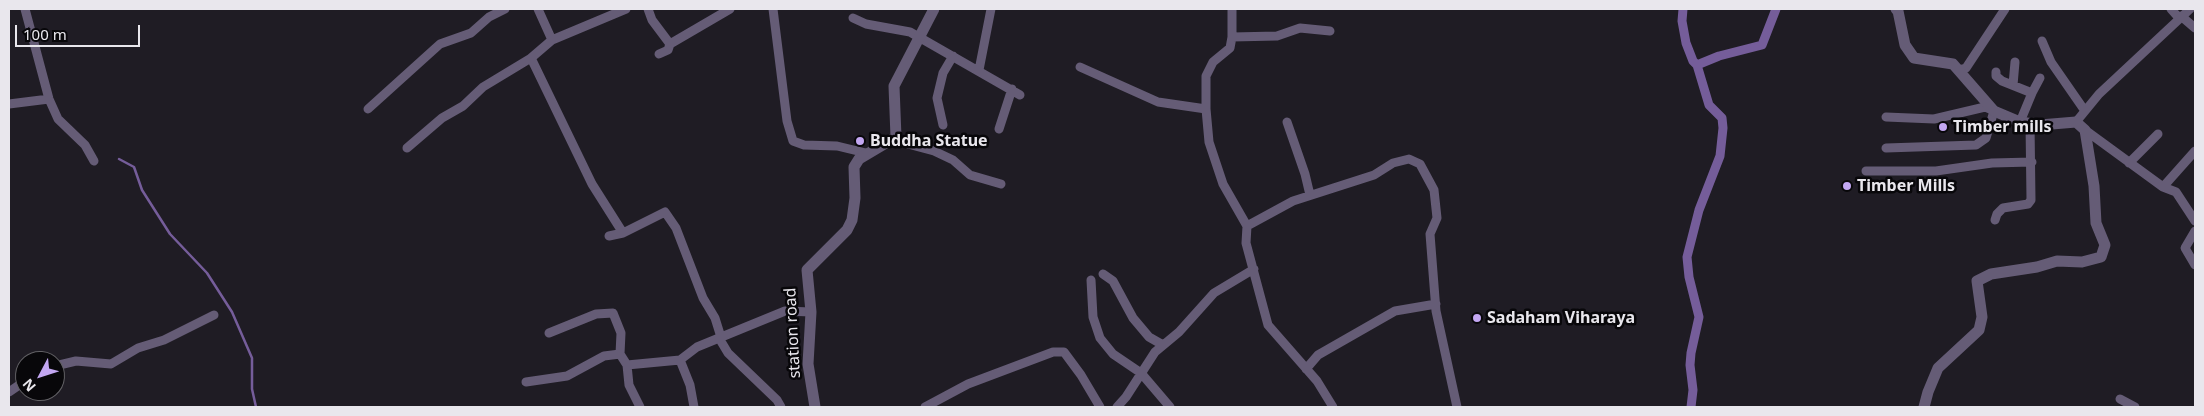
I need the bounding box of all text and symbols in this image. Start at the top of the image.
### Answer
scale bar [18,15,142,47]
text: 100 m [23,24,67,44]
place label: Timber mills [1953,117,2052,137]
marker: Timber mills [1937,121,1949,133]
place label: Buddha Statue [870,131,988,151]
marker: Buddha Statue [854,135,866,147]
place label: Timber Mills [1857,176,1955,196]
marker: Timber Mills [1841,180,1853,192]
street label: station road [781,287,805,379]
place label: Sadaham Viharaya [1487,308,1635,328]
marker: Sadaham Viharaya [1471,312,1483,324]
north arrow [15,351,65,401]
text: N [18,375,40,396]

